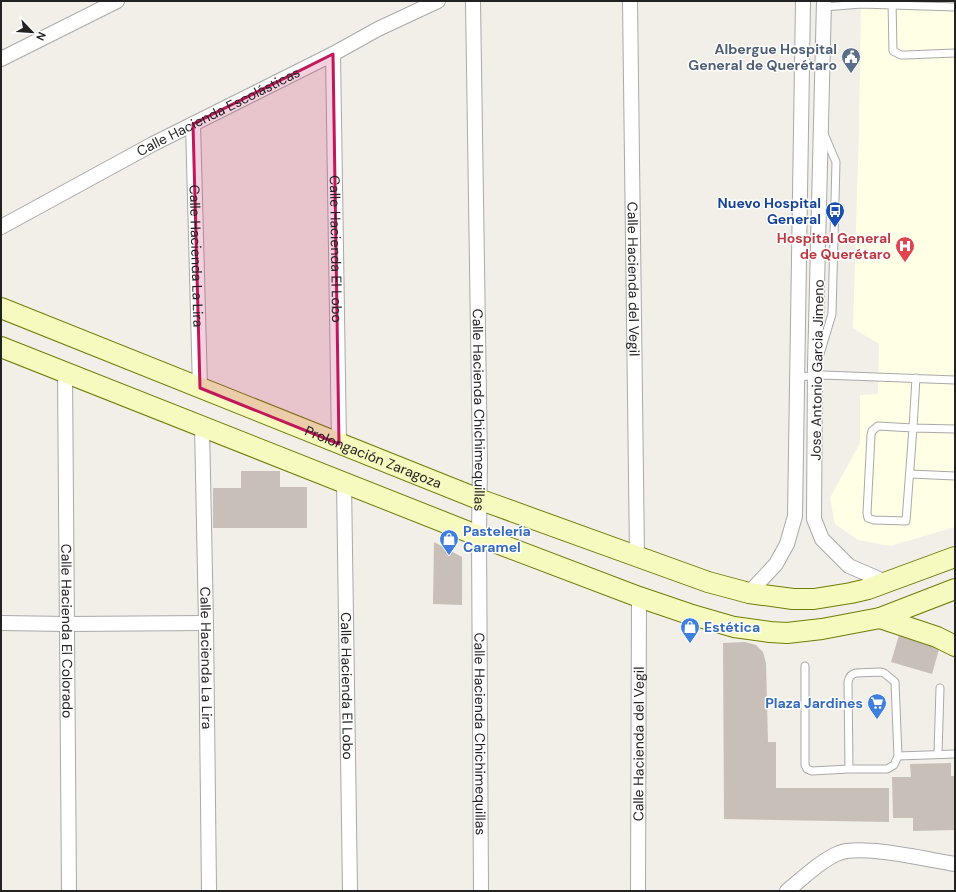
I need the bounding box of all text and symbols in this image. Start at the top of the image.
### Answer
north arrow [12,12,52,52]
text: N [33,30,49,43]
place label: Albergue Hospital General de Querétaro [688,40,837,74]
public building icon: Albergue Hospital General de Querétaro [840,46,862,74]
street label: Calle Hacienda Escolásticas [133,63,303,160]
street label: Calle Hacienda El Lobo [326,175,346,323]
street label: Calle Hacienda La Lira [186,184,207,327]
place label: Nuevo Hospital General [718,194,821,228]
bus stop icon: Nuevo Hospital General [824,200,846,228]
street label: Calle Hacienda del Vegil [624,202,643,356]
place label: Hospital General de Querétaro [777,229,891,263]
hospital icon: Hospital General de Querétaro [894,235,916,263]
street label: Jose Antonio Garcia Jimeno [806,279,828,461]
street label: Calle Hacienda Chichimequillas [469,308,489,511]
street label: Prolongación Zaragoza [302,422,444,492]
place label: Pastelería Caramel [463,522,531,556]
shop icon: Pastelería Caramel [438,528,460,556]
street label: Calle Hacienda El Colorado [57,544,77,718]
street label: Calle Hacienda La Lira [196,586,216,729]
street label: Calle Hacienda El Lobo [337,612,357,760]
shop icon: Estética [679,616,701,644]
place label: Estética [704,618,760,636]
street label: Calle Hacienda Chichimequillas [471,632,490,835]
street label: Calle Hacienda del Vegil [629,667,648,821]
supermarket icon: Plaza Jardines [866,692,888,720]
place label: Plaza Jardines [765,694,863,712]

